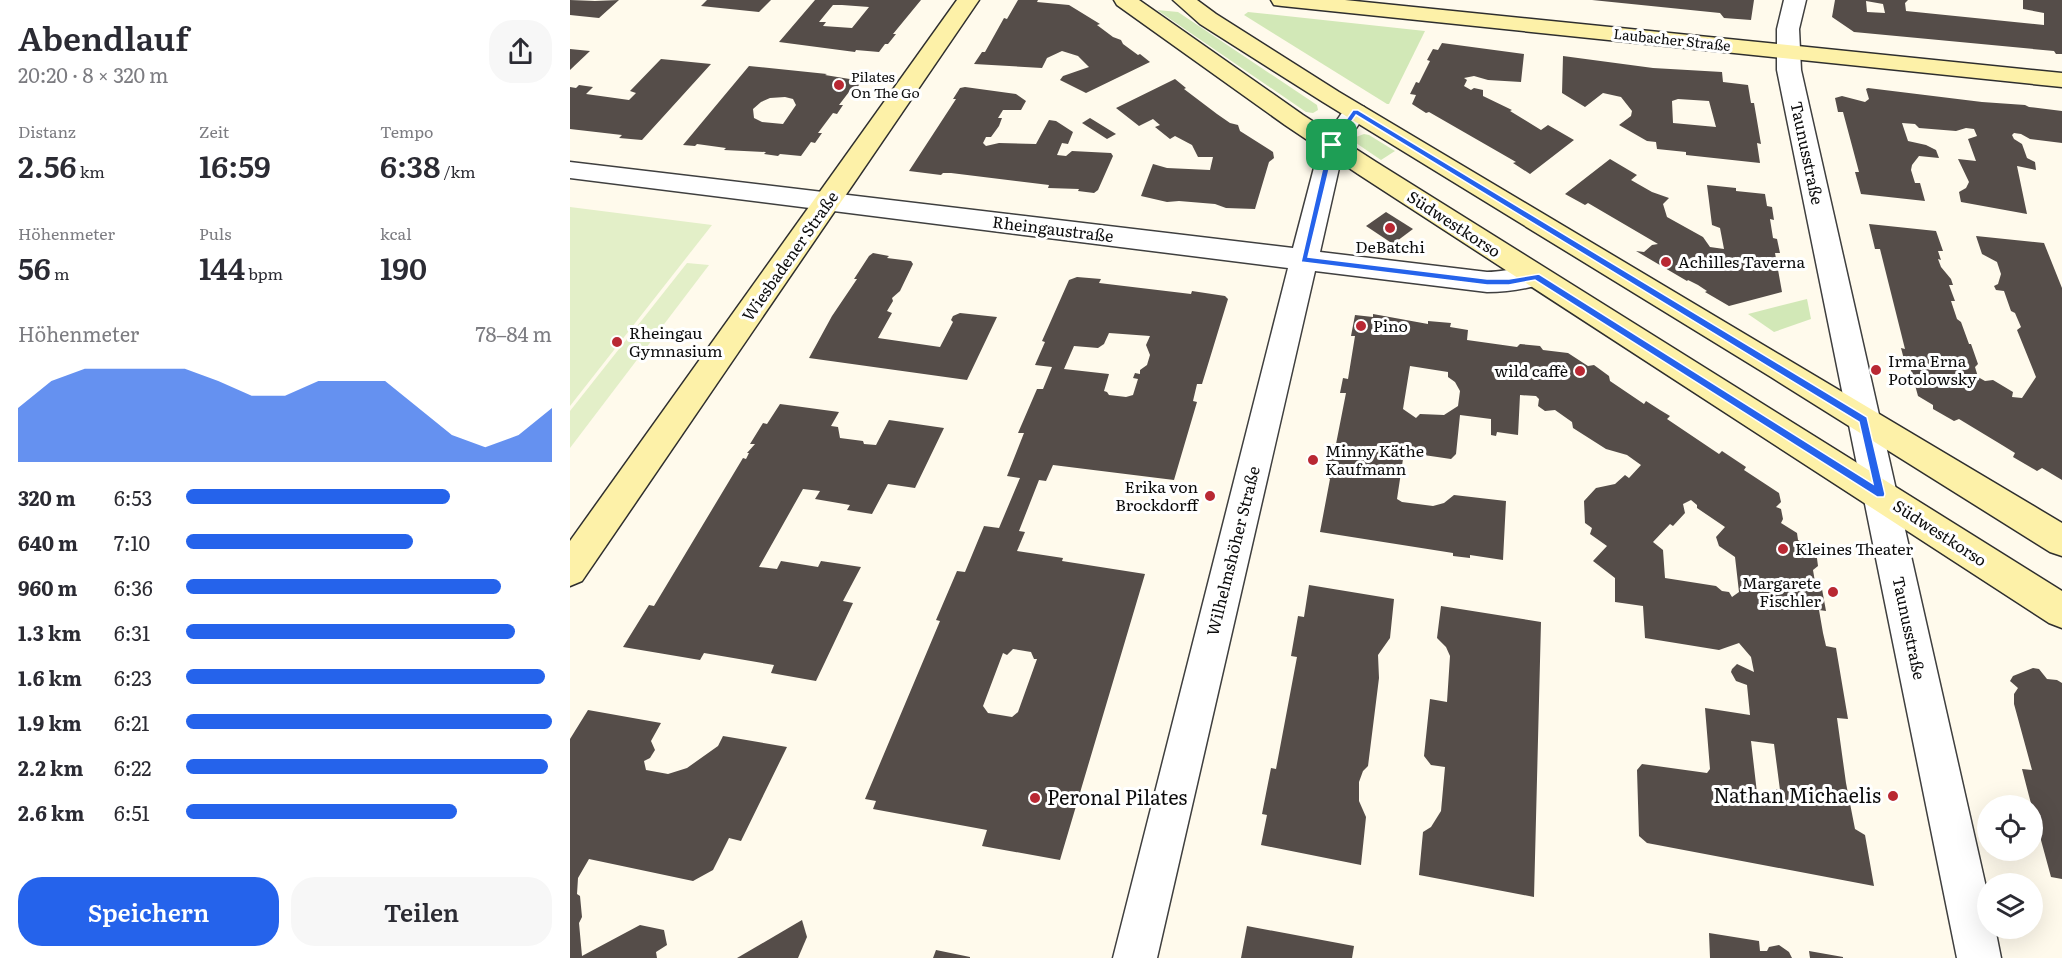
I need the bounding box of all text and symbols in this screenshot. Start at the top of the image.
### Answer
text: Abendlauf [18,12,189,61]
button: share [489,20,552,83]
street label: Laubacher Straße [1612,23,1732,55]
text: 20:20 · 8 × 320 m [18,59,169,89]
place label: Pilates On The Go [851,66,920,102]
marker: Pilates On The Go [832,78,846,92]
street label: Taunusstraße [1785,99,1831,207]
text: Distanz [18,119,76,143]
text: Zeit [199,119,229,143]
text: Tempo [380,119,433,143]
pin [1306,119,1357,170]
icon: arrive [1315,128,1348,161]
text: 2.56 [18,143,77,187]
text: 16:59 [199,143,271,187]
text: 6:38 [380,143,440,187]
text: km [77,159,105,183]
text: /km [440,159,476,183]
street label: Südwestkorso [1403,184,1506,262]
street label: Wiesbadener Straße [735,186,843,325]
street label: Rheingaustraße [991,209,1115,247]
text: Höhenmeter [18,221,115,245]
text: Puls [199,221,231,245]
text: kcal [380,221,412,245]
marker: DeBatchi [1383,221,1397,235]
place label: DeBatchi [1355,234,1425,258]
text: 56 [18,245,51,289]
text: 144 [199,245,245,289]
text: 190 [380,245,427,289]
place label: Achilles Taverna [1678,249,1806,273]
marker: Achilles Taverna [1659,255,1673,269]
text: m [51,261,70,285]
text: bpm [245,261,283,285]
place label: Pino [1373,313,1408,337]
text: Höhenmeter [18,318,139,348]
text: 78–84 m [475,318,552,348]
marker: Pino [1354,319,1368,333]
place label: Rheingau Gymnasium [629,320,723,362]
marker: Rheingau Gymnasium [610,335,624,349]
place label: Irma Erna Potolowsky [1888,348,1977,390]
place label: wild caffè [1494,358,1568,382]
marker: Irma Erna Potolowsky [1869,363,1883,377]
marker: wild caffè [1573,364,1587,378]
place label: Minny Käthe Kaufmann [1325,438,1424,480]
marker: Minny Käthe Kaufmann [1306,453,1320,467]
street label: Wilhelmshöher Straße [1199,463,1265,638]
place label: Erika von Brockdorff [1115,474,1199,516]
text: 320 m [18,482,76,512]
text: 6:53 [114,482,152,512]
marker: Erika von Brockdorff [1203,489,1217,503]
street label: Südwestkorso [1889,493,1992,571]
text: 640 m [18,527,78,557]
text: 7:10 [114,527,150,557]
place label: Kleines Theater [1795,536,1914,560]
marker: Kleines Theater [1776,542,1790,556]
place label: Margarete Fischler [1742,570,1821,612]
text: 960 m [18,572,77,602]
text: 6:36 [114,572,153,602]
street label: Taunusstraße [1887,574,1933,682]
marker: Margarete Fischler [1826,585,1840,599]
text: 1.3 km [18,617,81,647]
text: 6:31 [114,617,150,647]
text: 1.6 km [18,662,82,692]
text: 6:23 [114,662,152,692]
text: 1.9 km [18,707,82,737]
text: 6:21 [114,707,149,737]
text: 2.2 km [18,752,83,782]
text: 6:22 [114,752,151,782]
place label: Nathan Michaelis [1713,779,1881,809]
place label: Peronal Pilates [1047,781,1187,811]
marker: Nathan Michaelis [1886,789,1900,803]
marker: Peronal Pilates [1028,791,1042,805]
map controls [1977,795,2043,939]
button: locate [1977,795,2043,861]
text: 2.6 km [18,797,84,827]
text: 6:51 [114,797,150,827]
button: layers [1977,873,2043,939]
button: Speichern [18,877,279,946]
button: Teilen [291,877,552,946]

